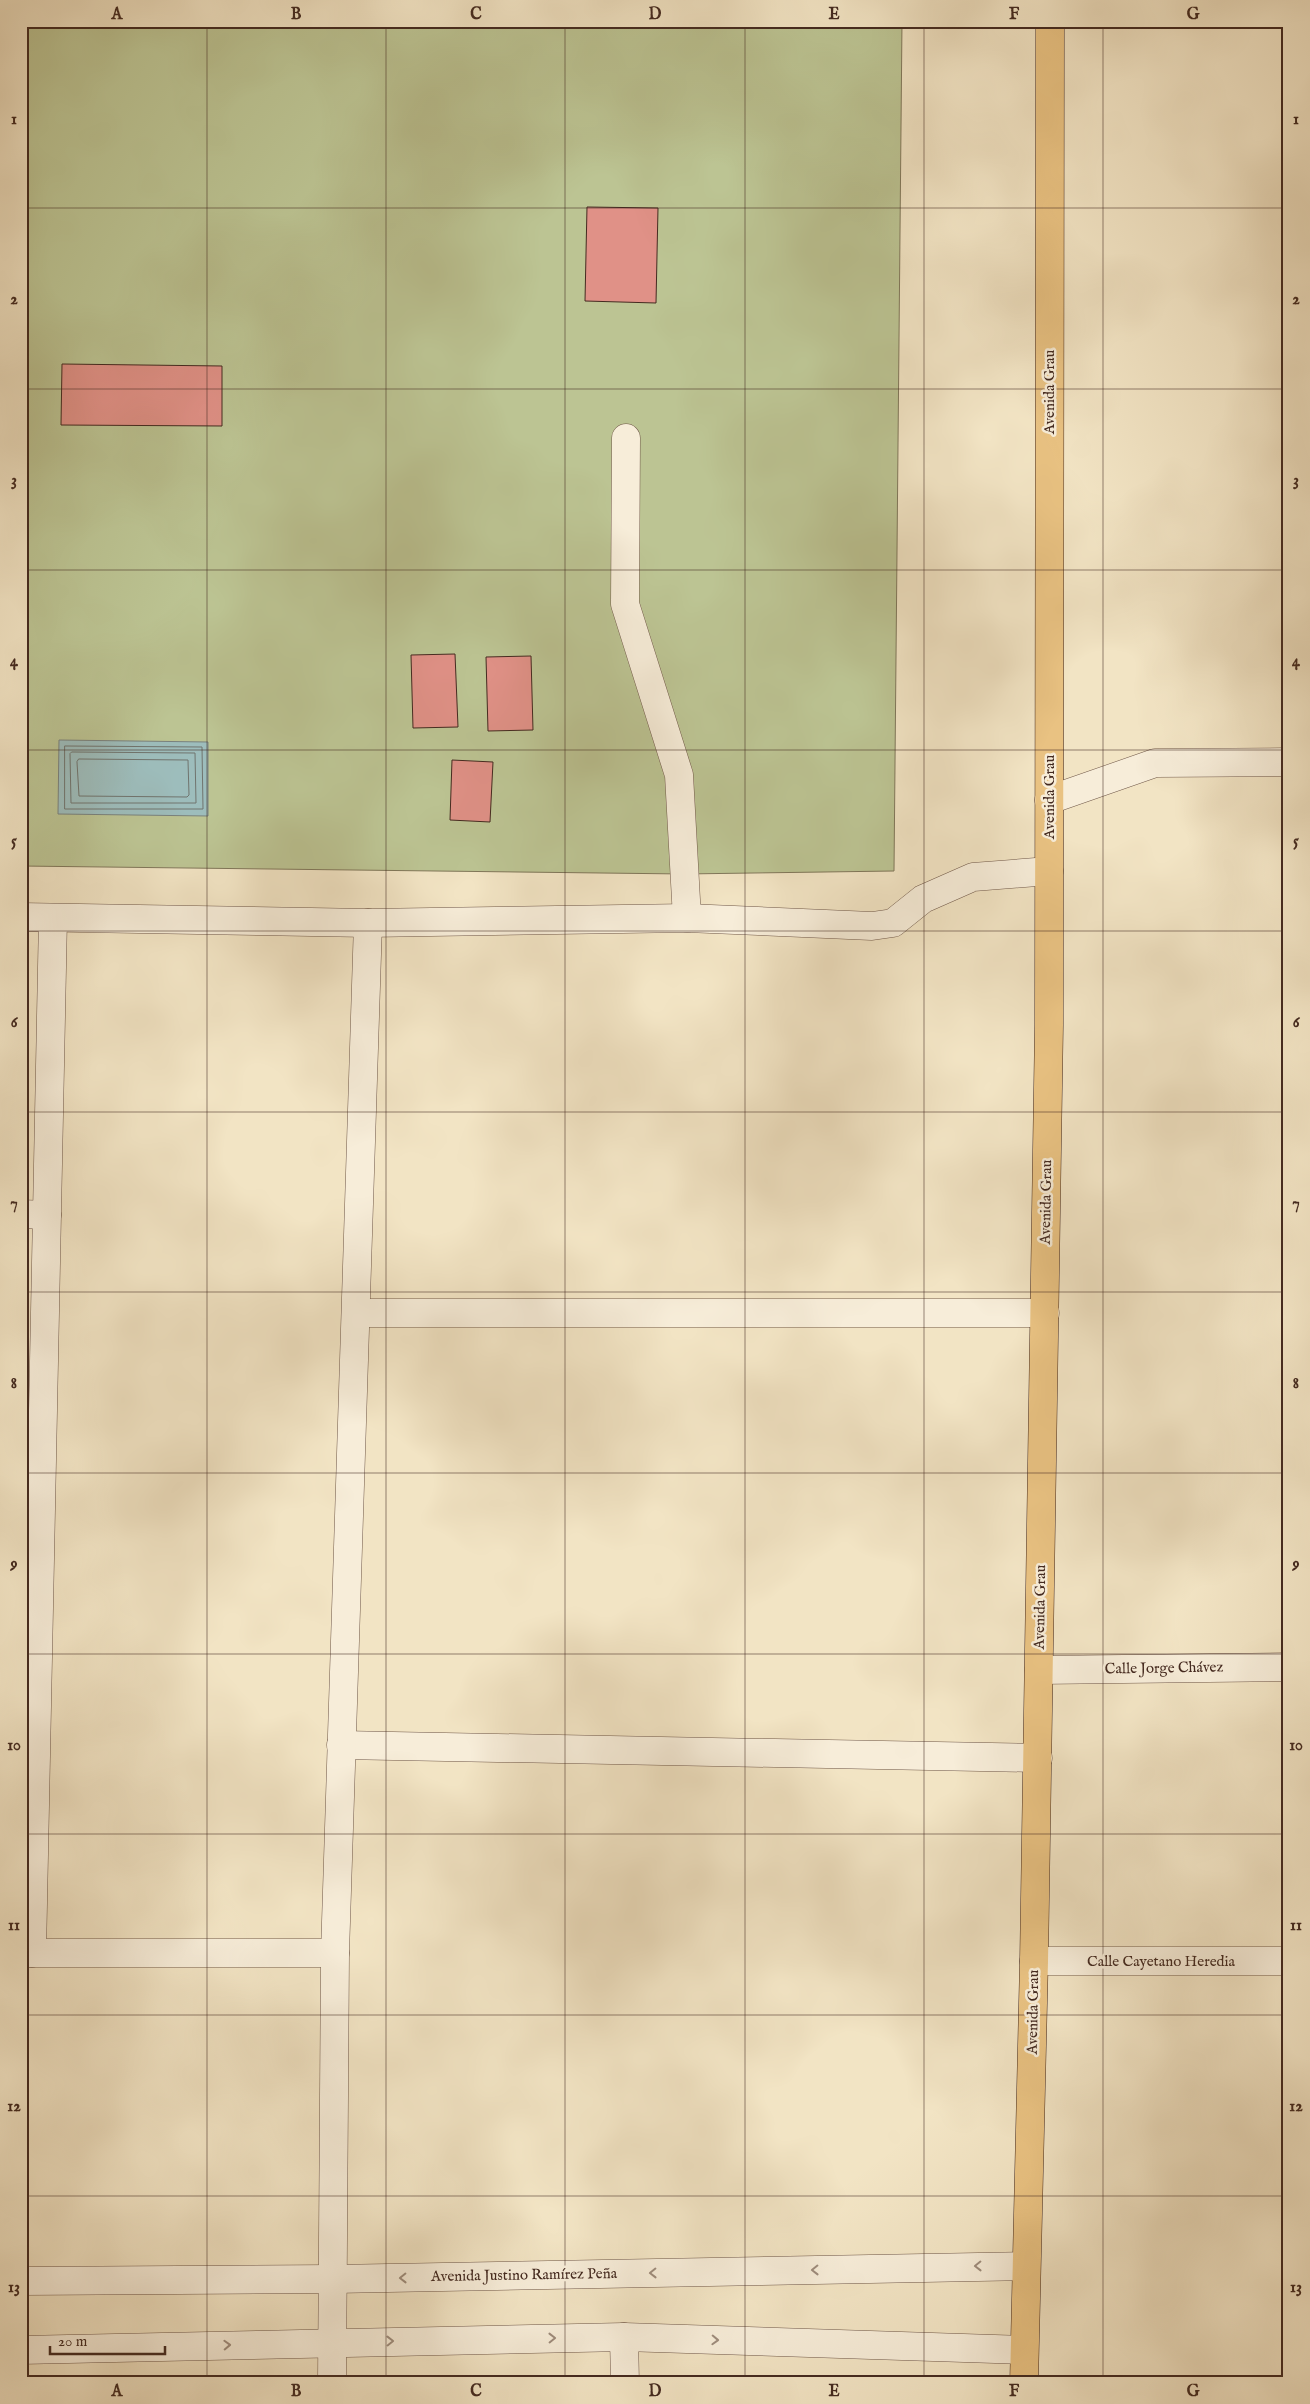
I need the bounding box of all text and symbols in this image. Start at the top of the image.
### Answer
text: A [111,5,124,25]
text: B [291,5,302,25]
text: C [470,5,482,25]
text: D [649,5,662,25]
text: E [828,5,840,25]
text: F [1009,5,1020,25]
text: G [1187,5,1200,25]
text: 1 [11,110,17,130]
text: 1 [1293,110,1299,130]
text: 2 [10,290,18,310]
text: 2 [1292,290,1300,310]
street label: Avenida Grau [1040,349,1059,435]
text: 3 [11,471,17,491]
text: 3 [1293,471,1299,491]
text: 4 [10,652,19,672]
text: 4 [1292,652,1301,672]
street label: Avenida Grau [1040,754,1059,840]
text: 5 [11,832,17,852]
text: 5 [1293,832,1299,852]
text: 6 [11,1013,19,1033]
text: 6 [1293,1013,1301,1033]
street label: Avenida Grau [1036,1159,1056,1245]
text: 7 [10,1194,18,1214]
text: 7 [1292,1194,1300,1214]
text: 8 [11,1374,17,1394]
text: 8 [1293,1374,1299,1394]
text: 9 [10,1555,18,1575]
text: 9 [1292,1555,1300,1575]
street label: Avenida Grau [1030,1564,1050,1650]
street label: Calle Jorge Chávez [1105,1657,1223,1679]
text: 10 [7,1736,21,1756]
text: 10 [1289,1736,1303,1756]
text: 11 [8,1916,20,1936]
text: 11 [1290,1916,1302,1936]
street label: Calle Cayetano Heredia [1087,1952,1236,1971]
street label: Avenida Grau [1023,1969,1043,2055]
text: 12 [7,2097,21,2117]
text: 12 [1289,2097,1303,2117]
one-way arrow [973,2261,981,2272]
street label: Avenida Justino Ramírez Peña [430,2264,618,2286]
one-way arrow [811,2264,819,2275]
one-way arrow [648,2268,656,2278]
one-way arrow [398,2273,406,2283]
text: 13 [8,2278,20,2298]
text: 13 [1290,2278,1302,2298]
scale bar [50,2324,165,2356]
text: 20 m [58,2332,88,2351]
one-way arrow [549,2333,557,2343]
one-way arrow [711,2334,719,2345]
one-way arrow [386,2336,394,2346]
one-way arrow [224,2339,232,2350]
text: A [111,2382,124,2402]
text: B [291,2382,302,2402]
text: C [470,2382,482,2402]
text: D [649,2382,662,2402]
text: E [828,2382,840,2402]
text: F [1009,2382,1020,2402]
text: G [1187,2382,1200,2402]

